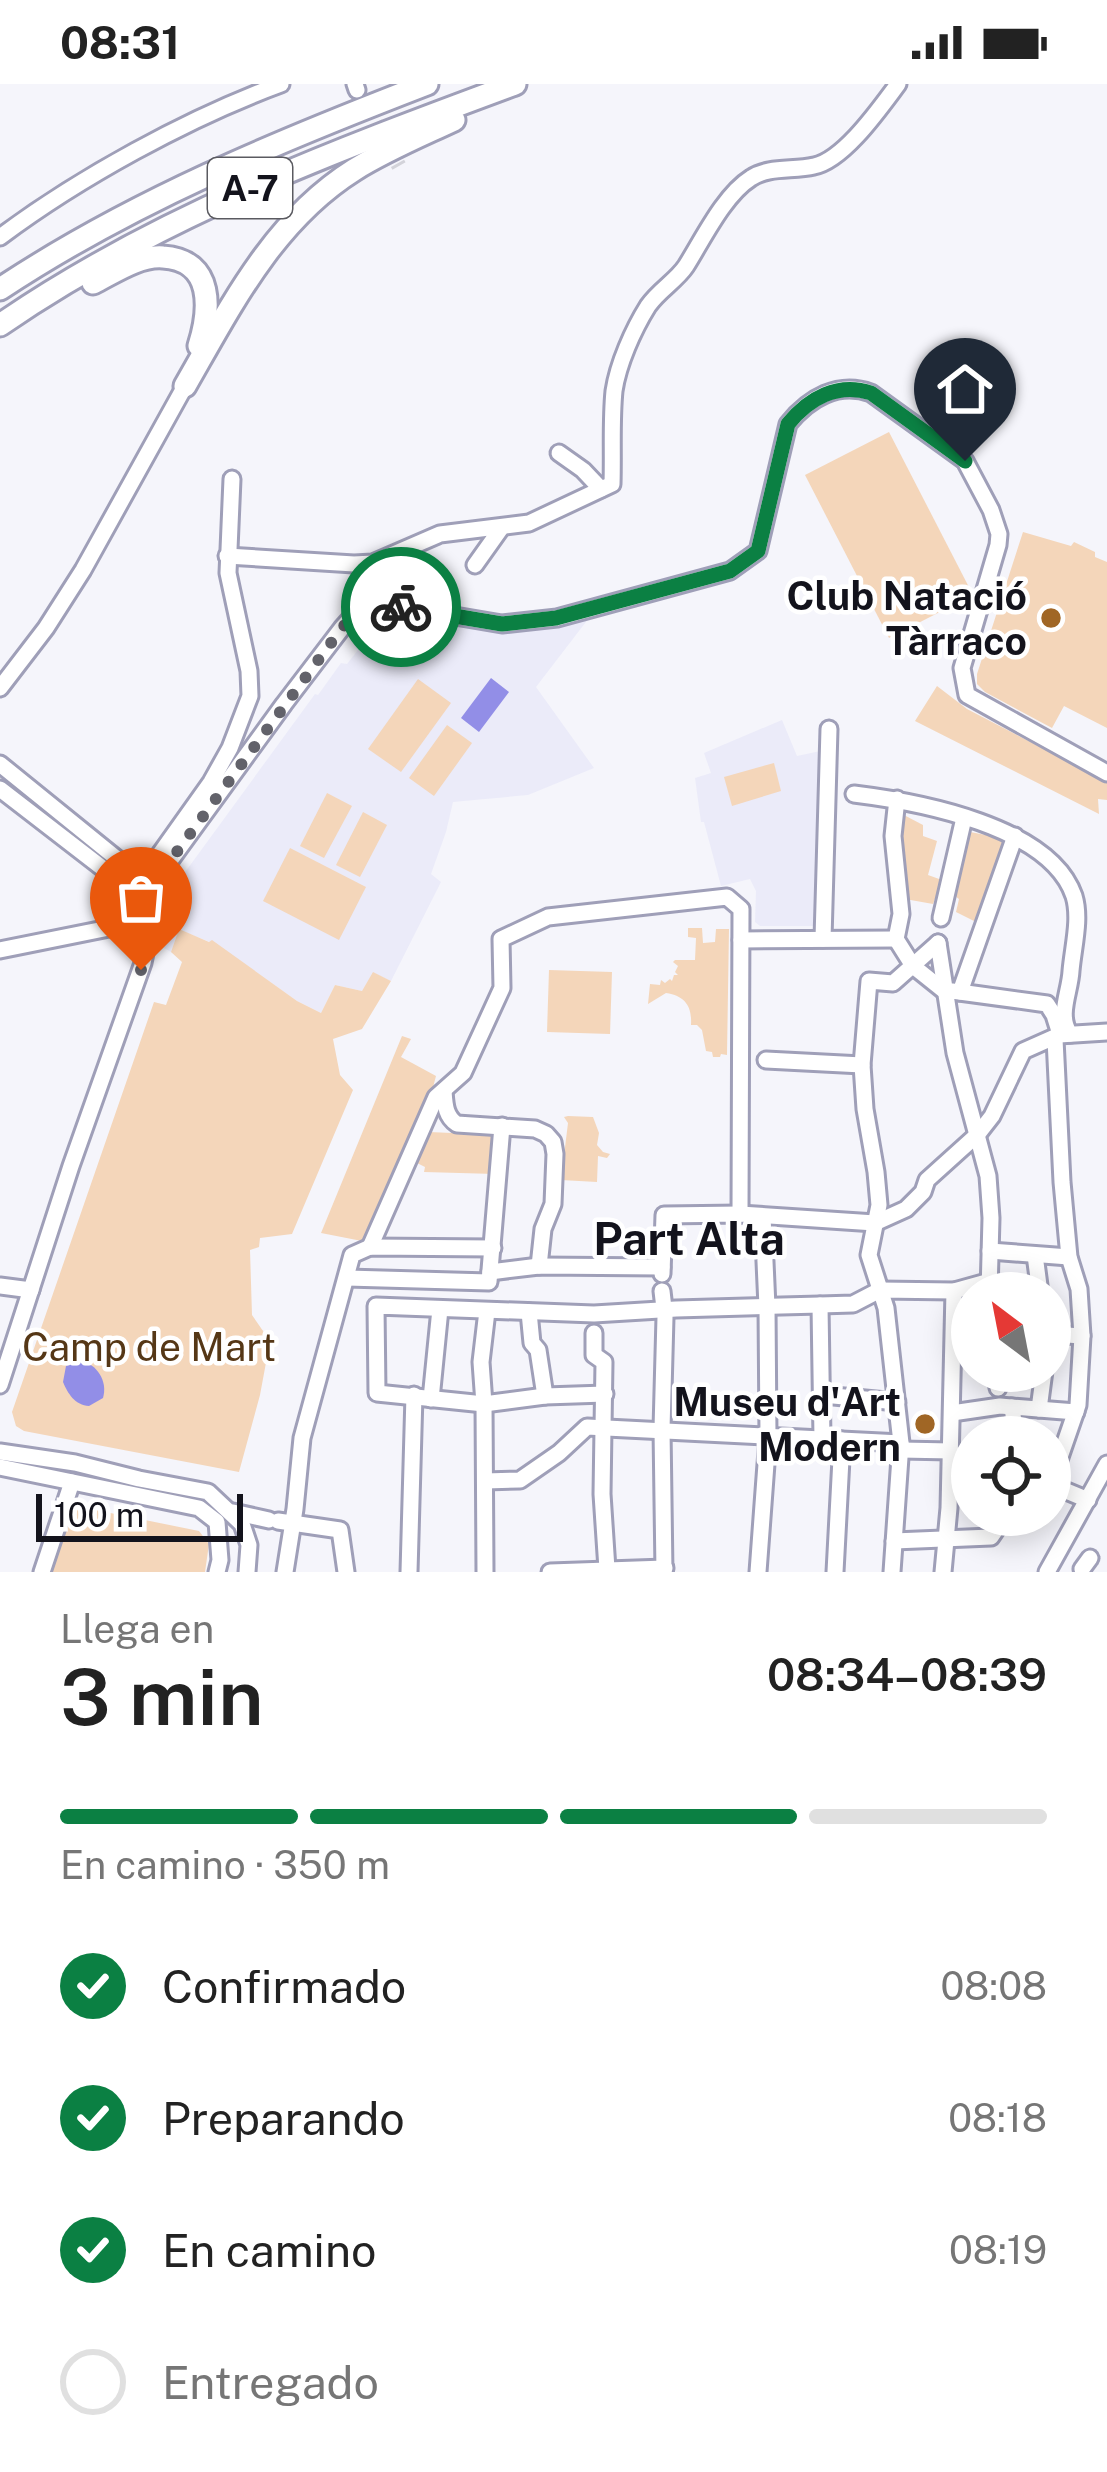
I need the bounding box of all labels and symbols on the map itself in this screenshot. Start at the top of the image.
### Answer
road number: A-7 [208,158,292,218]
pin [914,338,1016,461]
courier [341,547,461,667]
place label: Club Natació Tàrraco [787,573,1027,664]
marker: Club Natació Tàrraco [1038,605,1064,631]
pin [90,847,192,970]
district label: Part Alta [593,1212,785,1265]
north arrow [951,1272,1071,1392]
park label: Camp de Mart [22,1324,276,1370]
place label: Museu d'Art Modern [673,1379,901,1470]
marker: Museu d'Art Modern [912,1411,938,1437]
scale bar [36,1488,243,1541]

